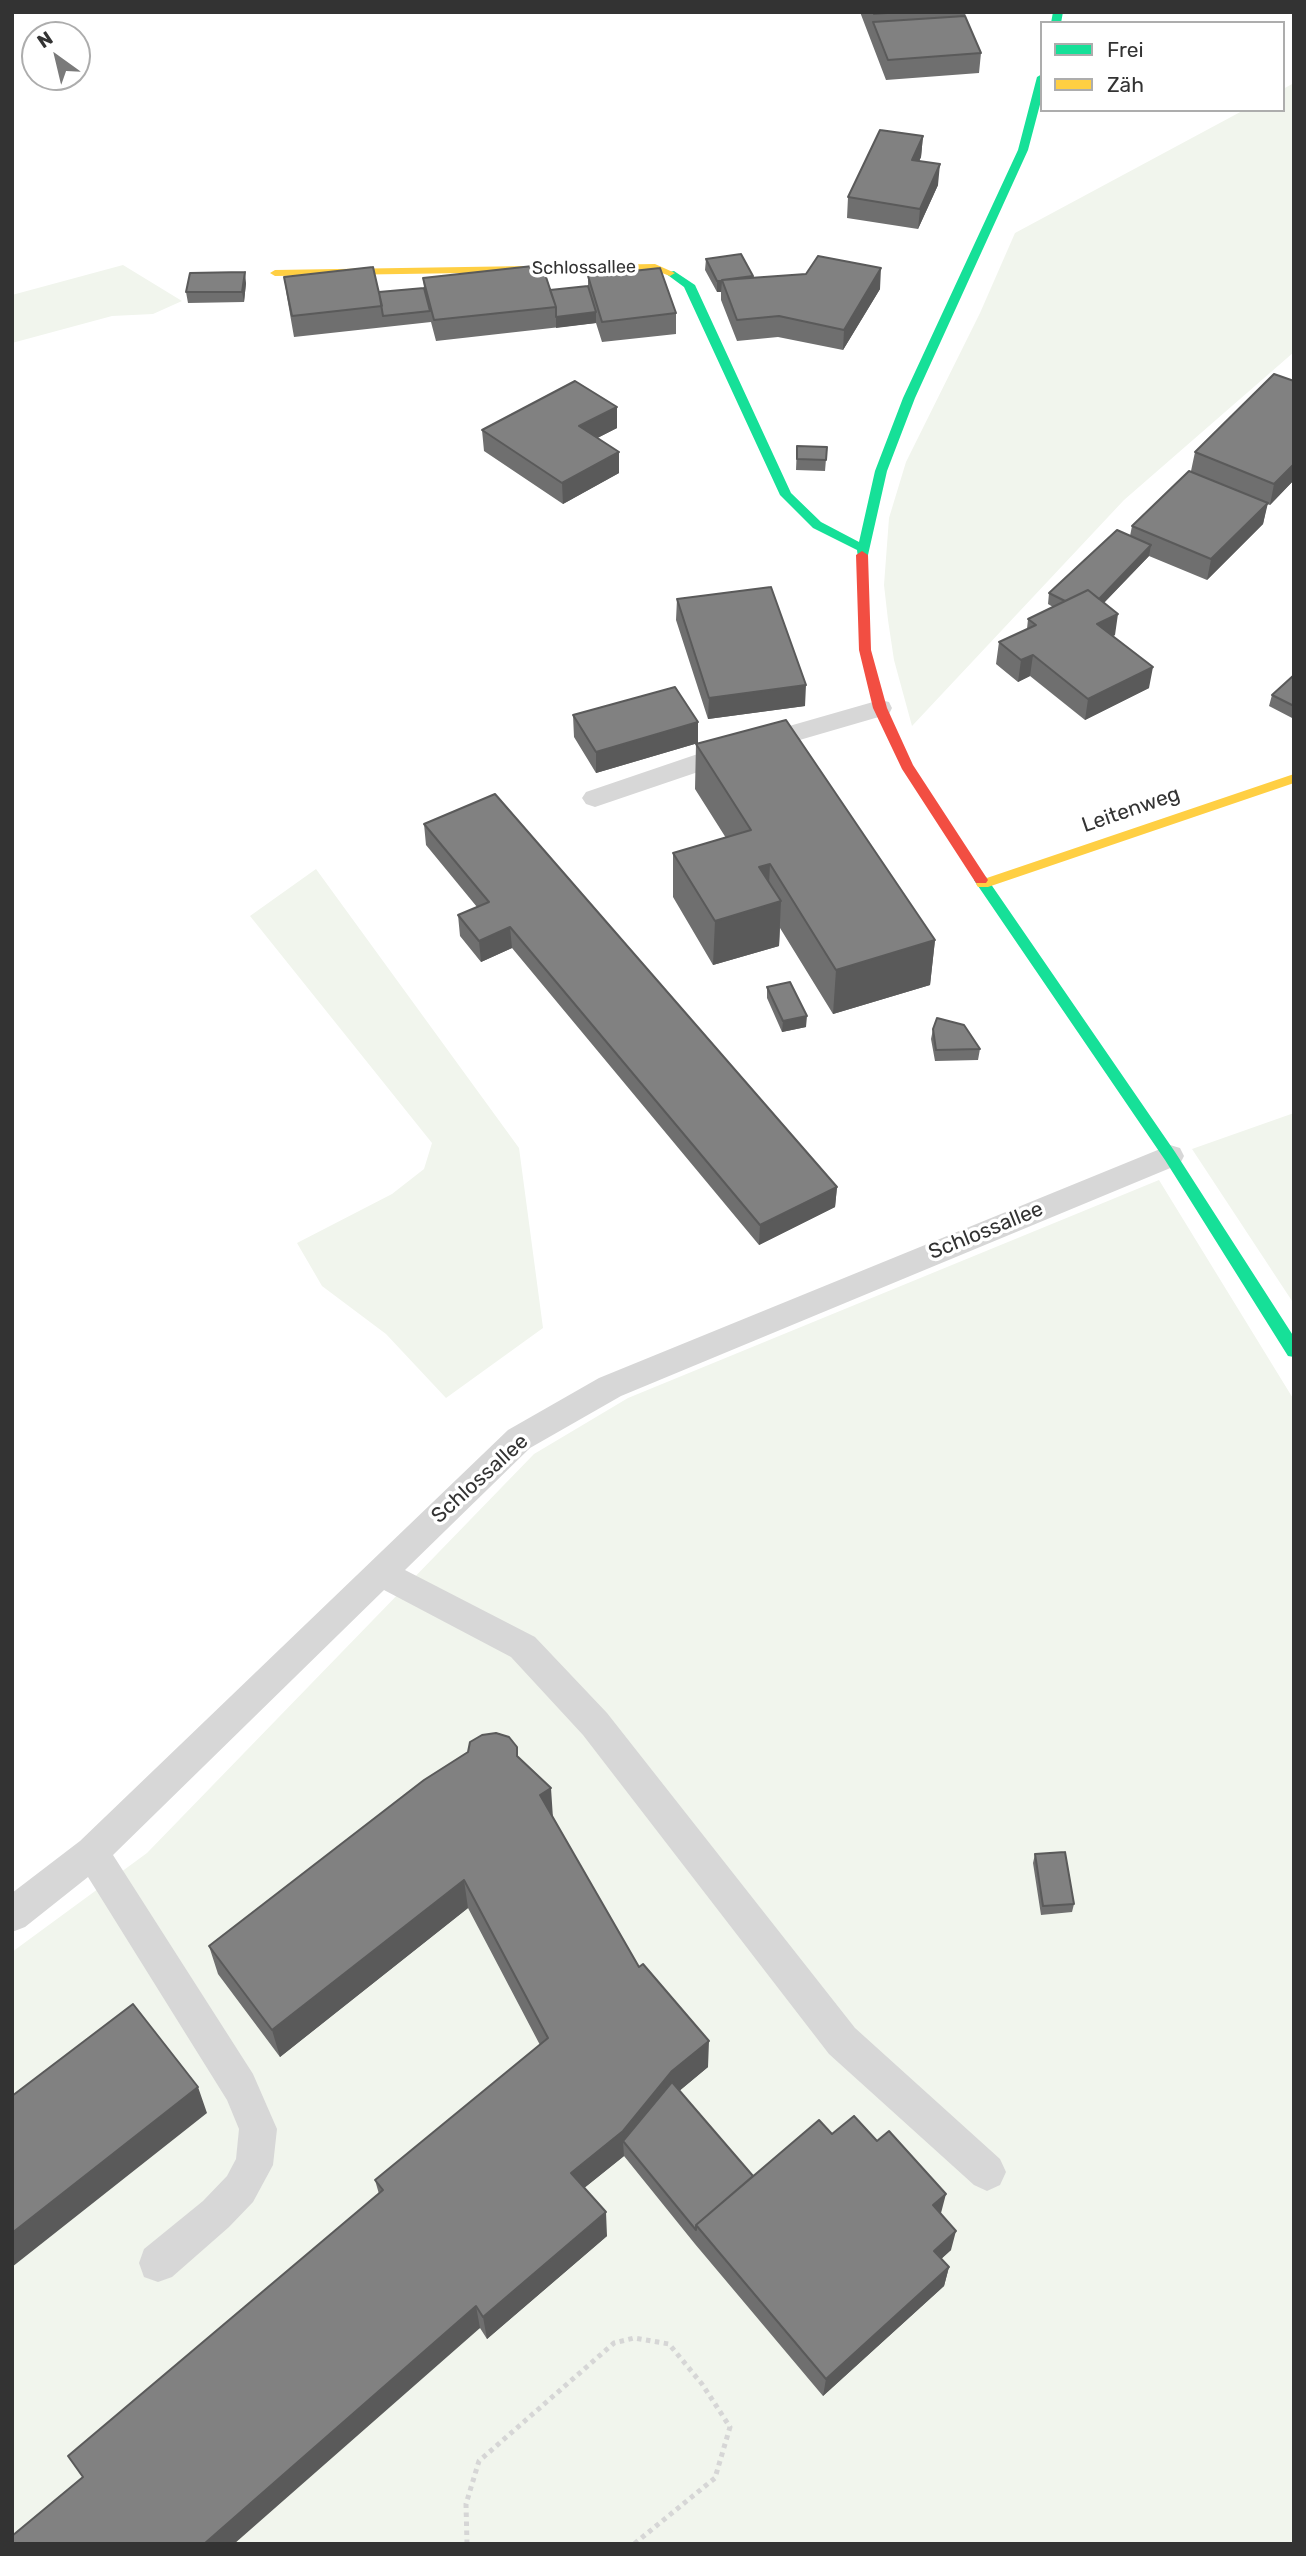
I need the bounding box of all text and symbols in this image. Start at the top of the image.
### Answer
north arrow [21,21,91,91]
legend [1040,21,1285,112]
text: N [33,26,57,53]
text: Frei [1107,37,1144,62]
text: Zäh [1107,72,1144,97]
street label: Schlossallee [532,256,636,280]
street label: Leitenweg [1079,782,1183,838]
street label: Schlossallee [925,1197,1047,1265]
street label: Schlossallee [426,1429,534,1529]

